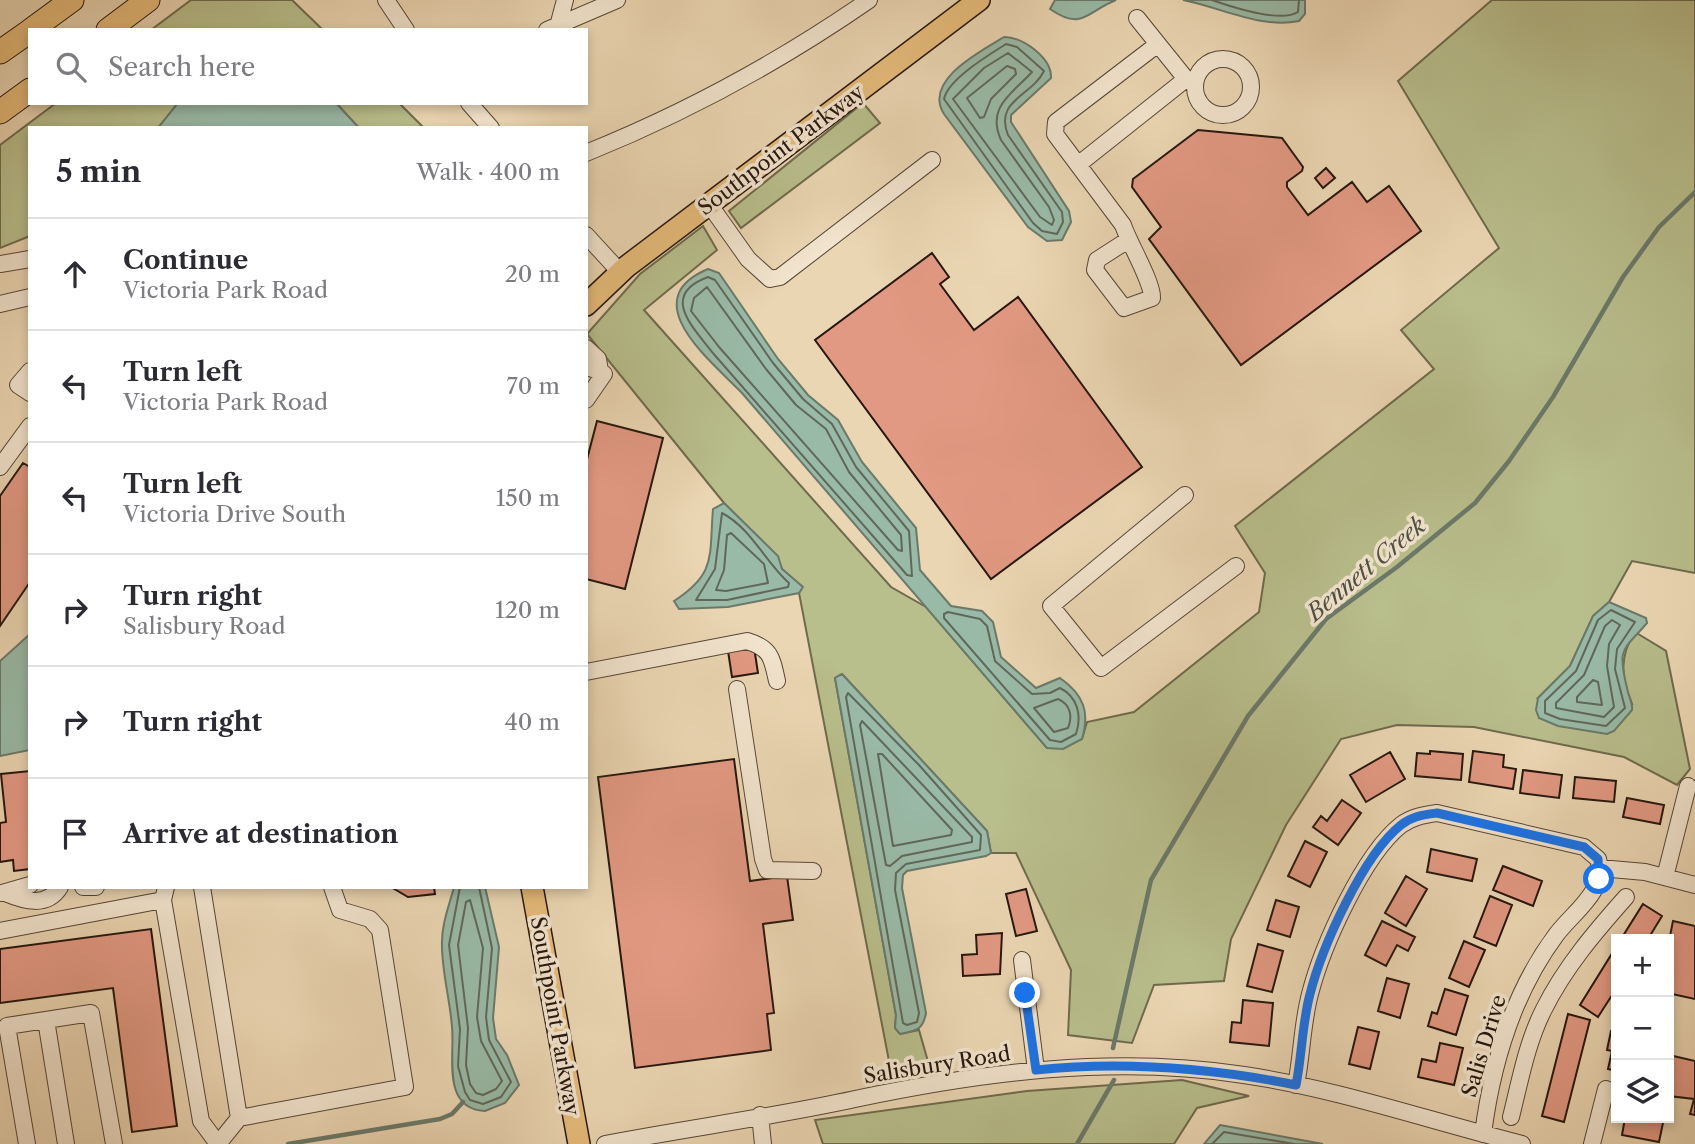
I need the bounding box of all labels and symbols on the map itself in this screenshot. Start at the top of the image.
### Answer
street label: Southpoint Parkway [693,79,869,220]
water label: Bennett Creek [1299,511,1431,628]
route start [1583,863,1614,894]
street label: Southpoint Parkway [526,915,585,1118]
route end [1009,977,1040,1008]
street label: Salis Drive [1456,992,1511,1100]
street label: Salisbury Road [862,1041,1012,1088]

